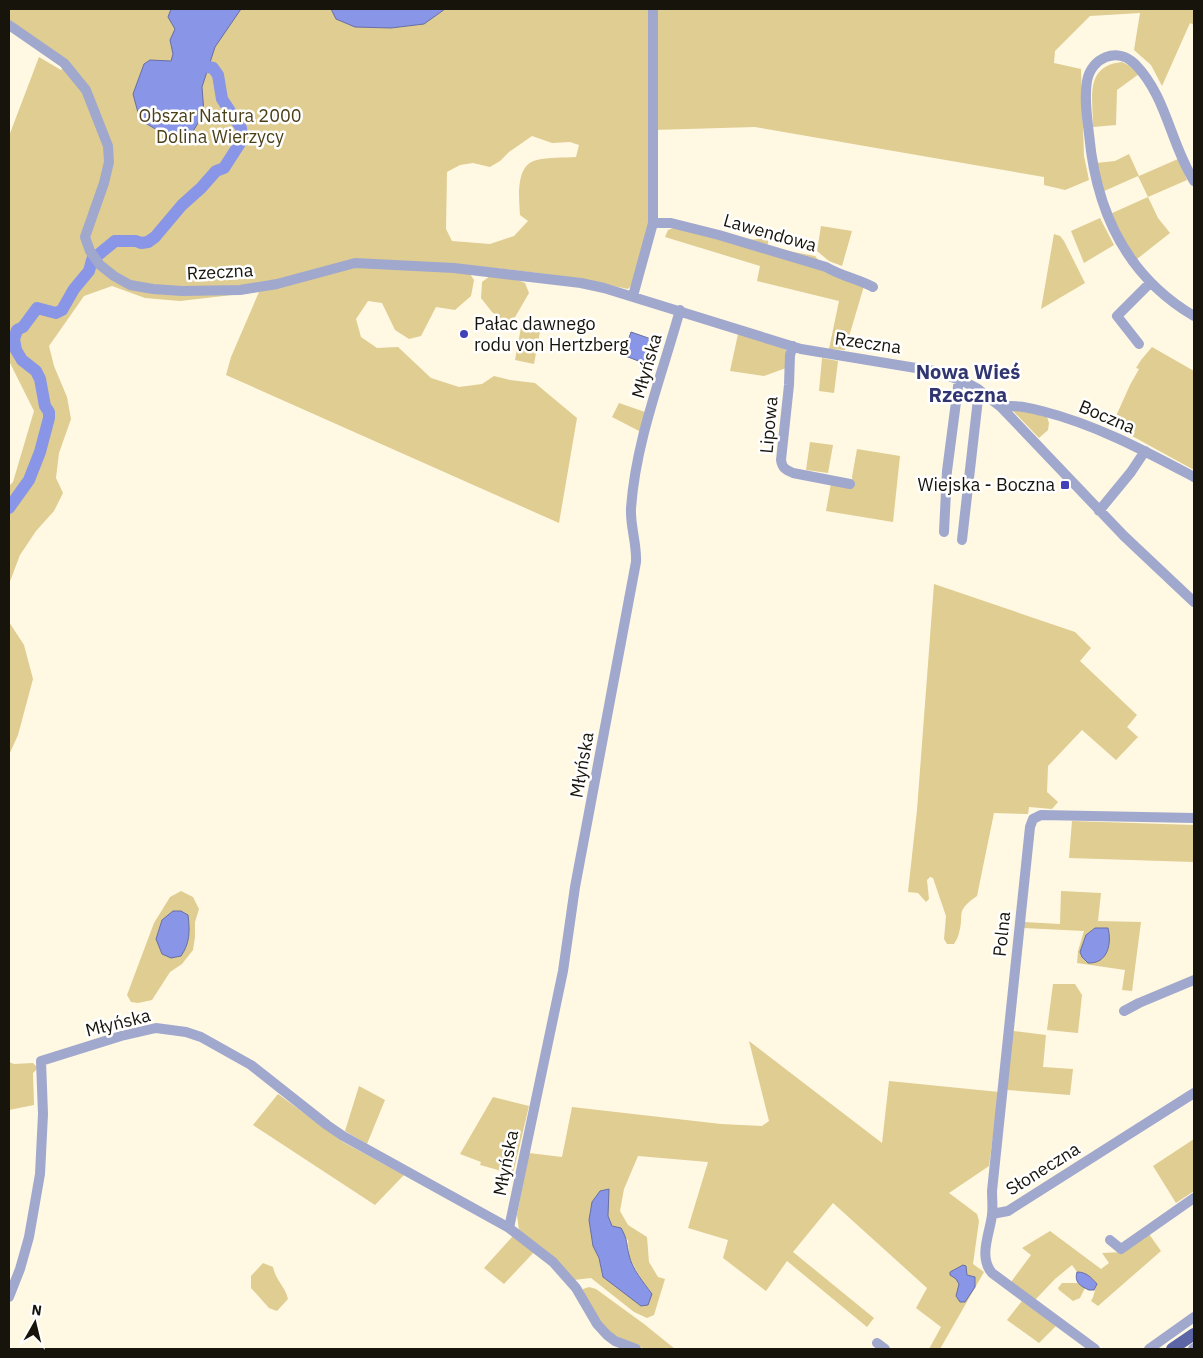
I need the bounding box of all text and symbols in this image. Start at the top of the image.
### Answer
park label: Obszar Natura 2000 Dolina Wierzycy [138,104,302,148]
street label: Lawendowa [721,208,820,257]
street label: Rzeczna [186,258,254,285]
place label: Pałac dawnego rodu von Hertzberg [474,312,629,356]
street label: Rzeczna [833,326,903,359]
marker: Pałac dawnego rodu von Hertzberg [458,328,470,340]
street label: Młyńska [626,330,667,401]
district label: Nowa Wieś Rzeczna [916,358,1020,408]
street label: Boczna [1076,394,1139,439]
street label: Lipowa [755,395,782,454]
place label: Wiejska - Boczna [918,473,1055,496]
marker: Wiejska - Boczna [1059,479,1071,491]
street label: Młyńska [564,730,599,800]
street label: Polna [988,910,1015,958]
street label: Młyńska [83,1003,153,1042]
street label: Młyńska [488,1128,523,1198]
street label: Słoneczna [1001,1137,1084,1200]
north arrow [10,1298,60,1348]
text: N [31,1301,43,1320]

